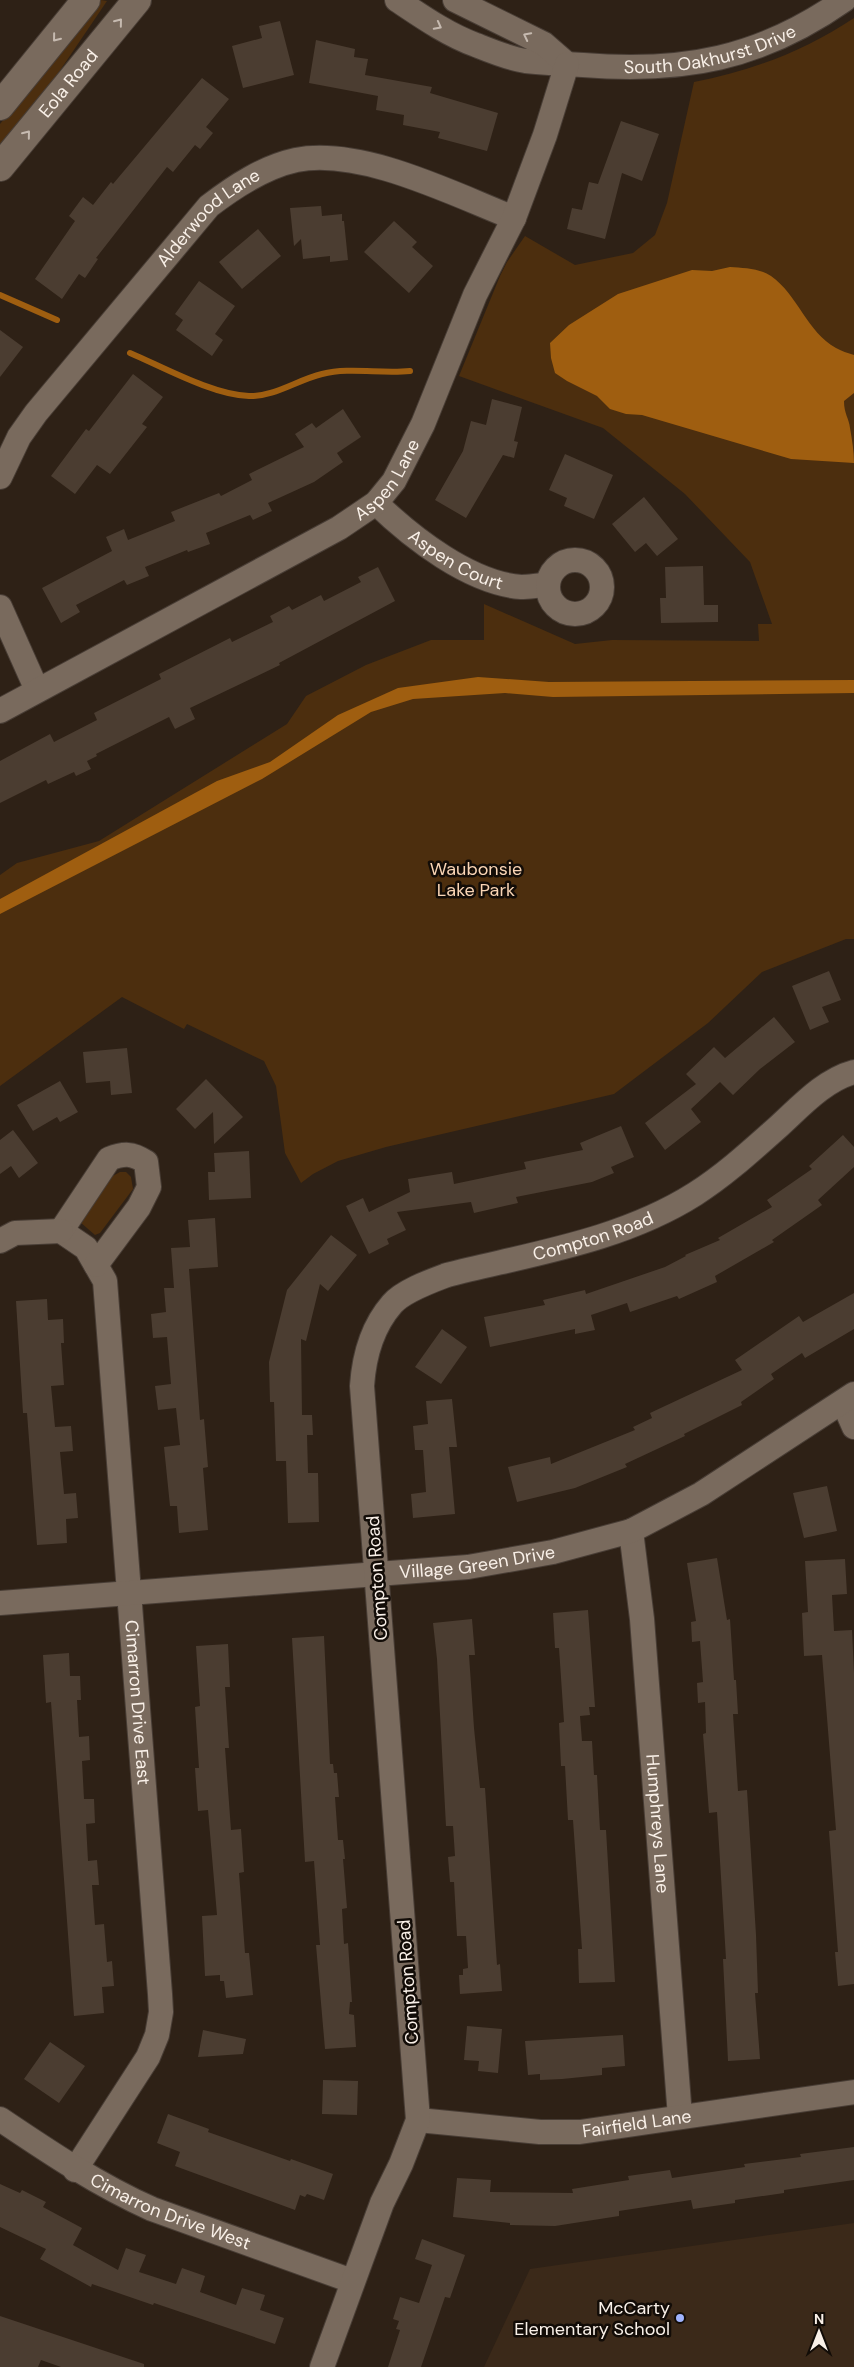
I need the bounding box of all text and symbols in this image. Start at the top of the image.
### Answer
one-way arrow [113,19,121,28]
street label: South Oakhurst Drive [624,19,800,79]
one-way arrow [433,20,442,30]
one-way arrow [53,32,61,41]
one-way arrow [523,32,532,42]
street label: Eola Road [33,44,104,123]
one-way arrow [22,130,31,139]
street label: Alderwood Lane [151,163,264,272]
street label: Aspen Lane [350,435,425,526]
street label: Aspen Court [403,524,506,596]
park label: Waubonsie Lake Park [430,857,522,902]
street label: Compton Road [530,1206,657,1266]
street label: Compton Road [361,1515,393,1641]
street label: Village Green Drive [398,1540,557,1584]
street label: Cimarron Drive East [119,1619,156,1786]
street label: Humphreys Lane [640,1753,675,1894]
street label: Compton Road [392,1919,424,2045]
street label: Fairfield Lane [581,2104,693,2144]
street label: Cimarron Drive West [86,2168,254,2256]
place label: McCarty Elementary School [514,2296,670,2341]
north arrow [794,2307,844,2357]
text: N [814,2310,824,2328]
marker: McCarty Elementary School [674,2312,686,2324]

